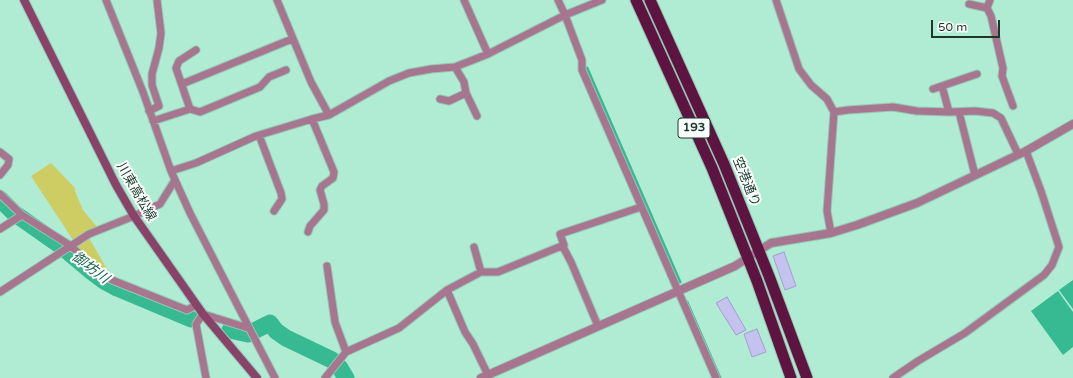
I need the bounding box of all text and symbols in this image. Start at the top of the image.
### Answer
scale bar [933,12,1002,38]
text: 50 m [938,20,967,34]
road number: 193 [678,118,710,138]
street label: 空港通り [729,155,763,209]
street label: 川東高松線 [113,160,159,224]
water label: 御坊川 [68,249,112,287]

